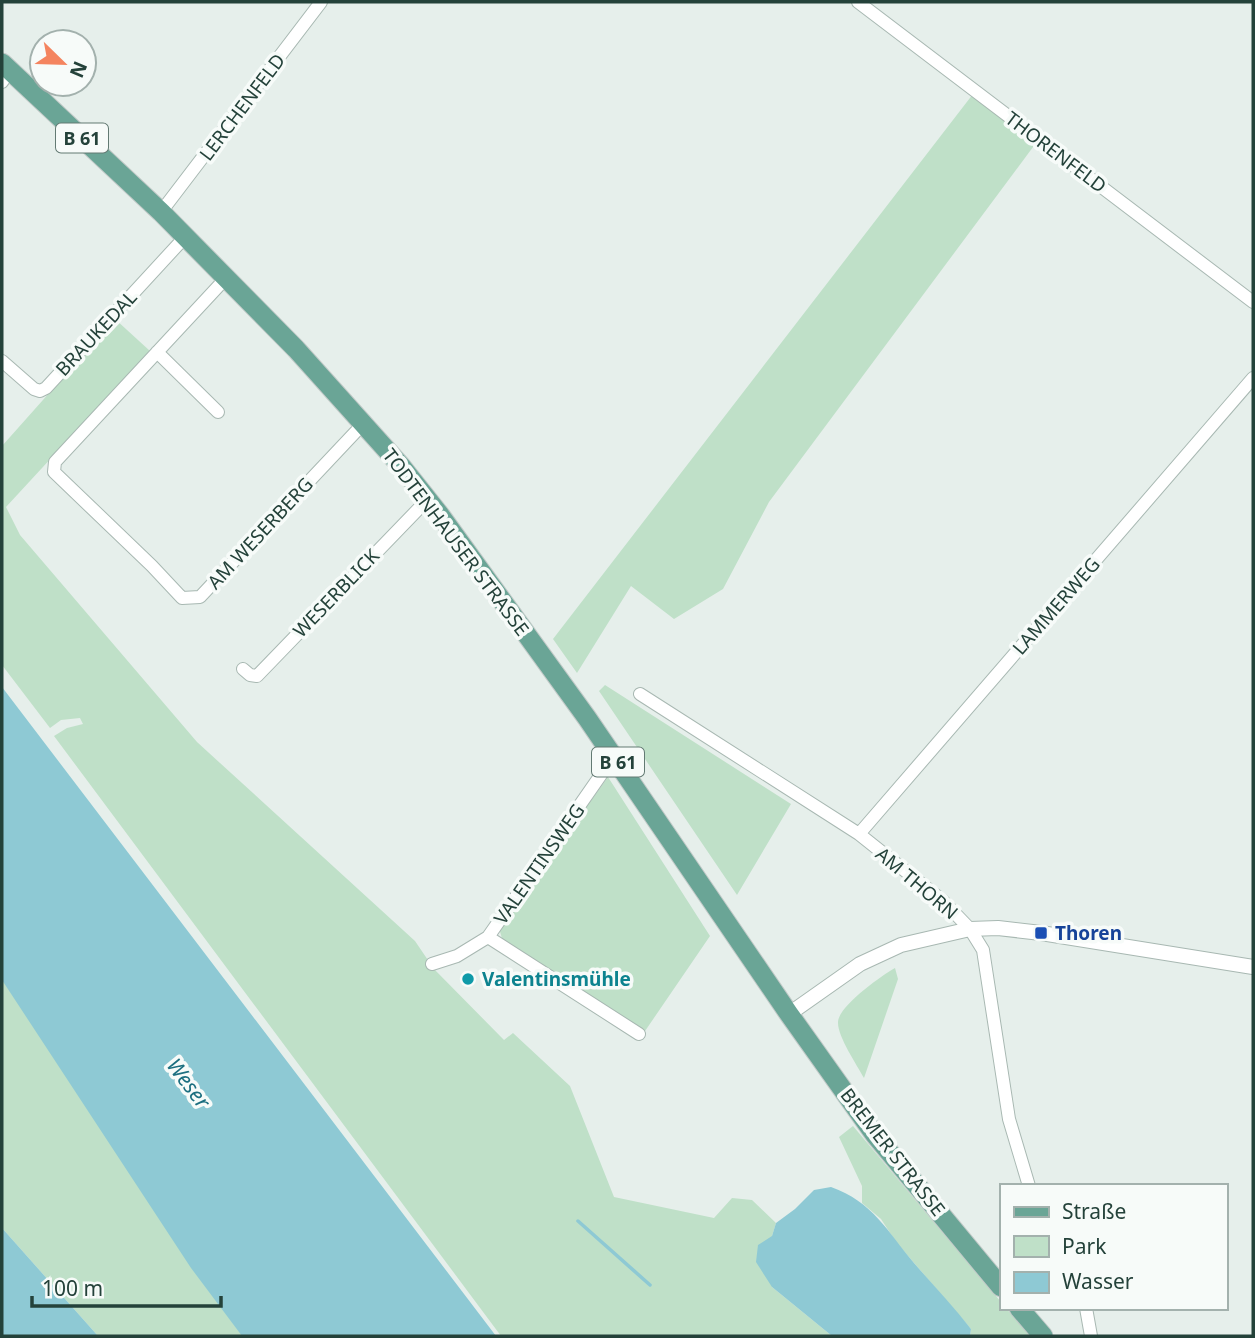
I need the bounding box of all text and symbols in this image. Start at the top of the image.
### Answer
north arrow [28,28,98,98]
street label: LERCHENFELD [193,48,291,166]
text: N [64,57,94,82]
street label: THORENFELD [1000,105,1112,199]
road number: B 61 [56,124,108,153]
street label: BRAUKEDAL [50,285,142,381]
street label: TODTENHAUSER STRASSE [377,443,535,641]
street label: AM WESERBERG [201,471,319,595]
street label: WESERBLICK [287,543,385,643]
street label: LAMMERWEG [1006,552,1106,660]
road number: B 61 [592,748,644,776]
street label: VALENTINSWEG [488,799,590,929]
street label: AM THORN [870,841,964,925]
place label: Thoren [1055,920,1122,946]
marker: Thoren [1033,925,1049,941]
place label: Valentinsmühle [482,966,631,992]
marker: Valentinsmühle [460,971,476,987]
water label: Weser [161,1052,218,1115]
street label: BREMER STRASSE [835,1083,951,1221]
legend [1000,1184,1227,1310]
text: Straße [1062,1197,1126,1225]
text: Park [1062,1232,1107,1260]
scale bar [32,1264,220,1308]
text: Wasser [1062,1267,1134,1295]
text: 100 m [42,1274,103,1302]

